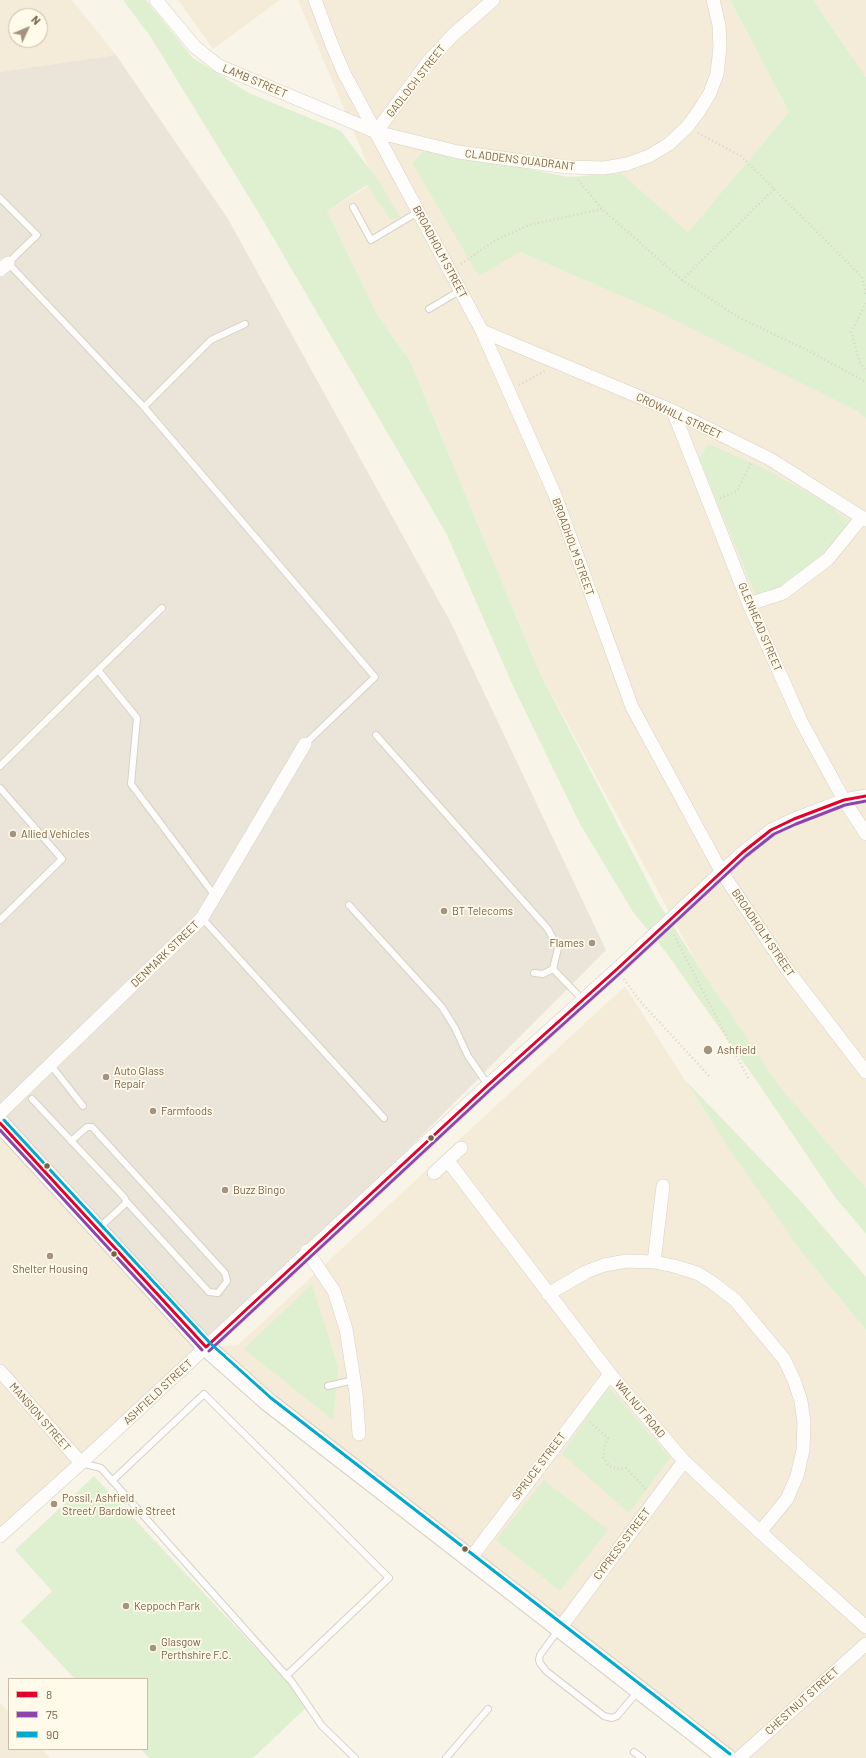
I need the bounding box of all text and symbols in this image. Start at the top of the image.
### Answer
north arrow [8,8,48,48]
text: N [29,13,43,27]
street label: GADLOCH STREET [384,42,448,120]
street label: LAMB STREET [221,61,289,101]
street label: CLADDENS QUADRANT [464,147,576,173]
street label: BROADHOLM STREET [410,203,470,301]
street label: CROWHILL STREET [634,390,724,442]
street label: BROADHOLM STREET [549,496,597,598]
street label: GLENHEAD STREET [735,581,785,673]
place label: Allied Vehicles [21,827,89,841]
marker: Allied Vehicles [8,829,18,839]
street label: BROADHOLM STREET [729,887,797,979]
place label: BT Telecoms [452,904,513,918]
marker: BT Telecoms [439,906,449,916]
street label: DENMARK STREET [128,918,202,990]
place label: Flames [550,936,584,950]
marker: Flames [587,938,597,948]
place label: Ashfield [717,1043,756,1057]
marker: Ashfield [702,1044,714,1056]
place label: Auto Glass Repair [114,1064,164,1090]
marker: Auto Glass Repair [101,1072,111,1082]
place label: Farmfoods [161,1104,212,1118]
marker: Farmfoods [148,1106,158,1116]
unlabelled marker [426,1133,436,1143]
unlabelled marker [42,1161,52,1171]
place label: Buzz Bingo [233,1183,285,1197]
marker: Buzz Bingo [220,1185,230,1195]
unlabelled marker [109,1249,119,1259]
marker: Shelter Housing [45,1251,55,1261]
place label: Shelter Housing [12,1262,88,1276]
street label: ASHFIELD STREET [121,1357,195,1427]
street label: WALNUT ROAD [612,1377,668,1441]
street label: MANSION STREET [7,1380,73,1454]
street label: SPRUCE STREET [509,1430,569,1502]
place label: Possil, Ashfield Street/ Bardowie Street [62,1491,176,1517]
marker: Possil, Ashfield Street/ Bardowie Street [49,1499,59,1509]
street label: CYPRESS STREET [591,1506,653,1582]
unlabelled marker [460,1544,470,1554]
place label: Keppoch Park [134,1599,200,1613]
marker: Keppoch Park [121,1601,131,1611]
place label: Glasgow Perthshire F.C. [161,1635,232,1661]
marker: Glasgow Perthshire F.C. [148,1643,158,1653]
street label: CHESTNUT STREET [762,1664,842,1738]
legend [8,1678,148,1750]
text: 8 [46,1687,52,1701]
text: 75 [46,1707,58,1721]
text: 90 [46,1727,59,1741]

